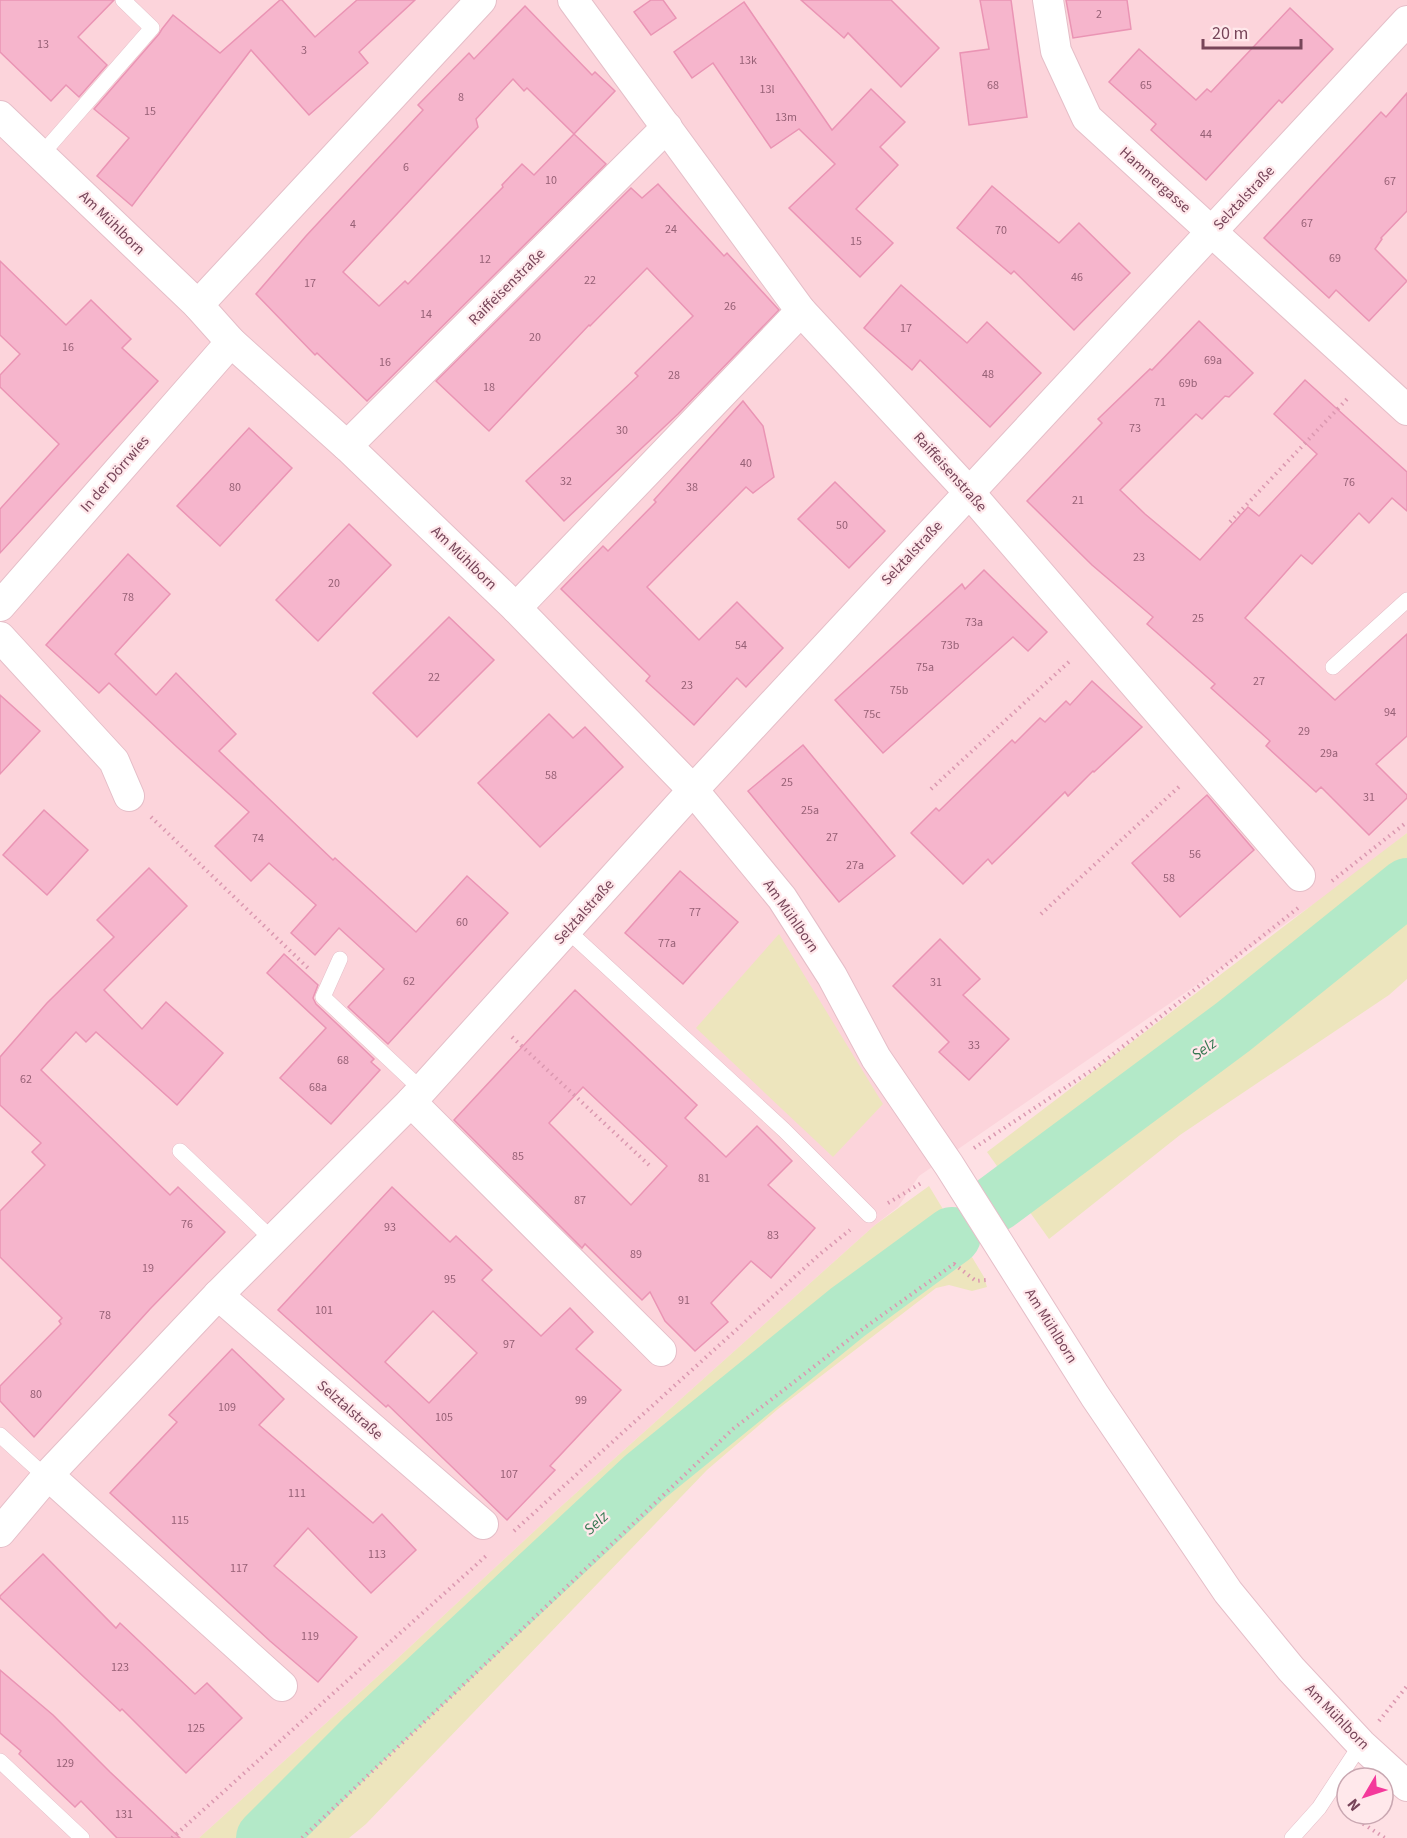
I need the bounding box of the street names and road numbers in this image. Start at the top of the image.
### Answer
street label: Hammergasse [1115,142,1195,218]
street label: Selztalstraße [1209,161,1279,235]
street label: Am Mühlborn [74,186,150,260]
street label: Raiffeisenstraße [464,244,550,330]
street label: Raiffeisenstraße [908,428,992,516]
street label: In der Dörrwies [76,431,154,517]
street label: Selztalstraße [877,516,947,590]
street label: Am Mühlborn [426,521,502,595]
street label: Selztalstraße [549,875,619,949]
street label: Am Mühlborn [758,875,824,957]
street label: Am Mühlborn [1020,1285,1082,1367]
street label: Selztalstraße [312,1375,388,1445]
street label: Am Mühlborn [1300,1679,1374,1755]

